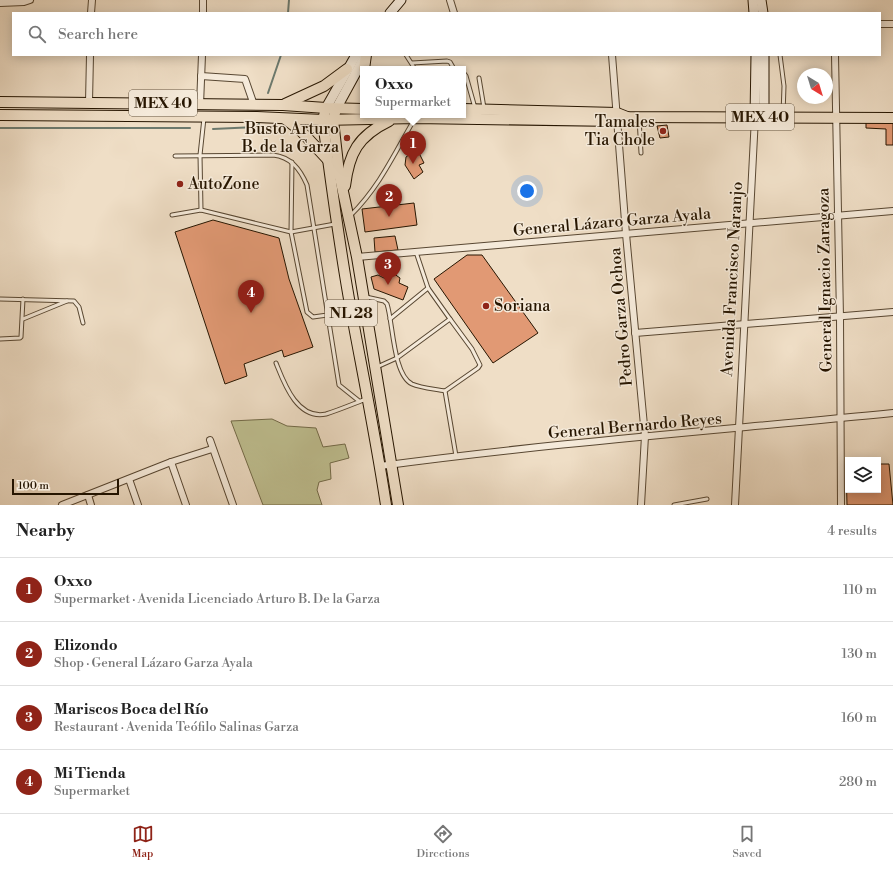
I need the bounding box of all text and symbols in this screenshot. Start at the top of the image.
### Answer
search box [12,12,881,56]
icon: search [26,23,48,45]
text: Search here [58,25,138,44]
popup [360,66,466,118]
north arrow [797,68,833,104]
text: Oxxo [375,75,413,94]
road number: MEX 40 [129,90,197,116]
text: Supermarket [375,94,451,110]
road number: MEX 40 [726,104,794,130]
place label: Tamales Tia Chole [585,112,655,150]
place label: Busto Arturo B. de la Garza [241,119,340,157]
marker: Tamales Tia Chole [658,126,668,136]
pin: 1 [400,131,426,164]
marker: Busto Arturo B. de la Garza [342,133,352,143]
place label: AutoZone [187,174,259,194]
marker: AutoZone [175,179,185,189]
your location [517,181,537,201]
street label: Avenida Francisco Naranjo [717,181,747,378]
pin: 2 [376,184,402,217]
street label: General Ignacio Zaragoza [813,187,837,372]
street label: General Lázaro Garza Ayala [512,203,713,241]
street label: Pedro Garza Ochoa [605,246,637,387]
pin: 3 [375,252,401,285]
pin: 4 [238,280,264,313]
place label: Soriana [494,296,551,316]
road number: NL 28 [325,300,377,326]
marker: Soriana [481,301,491,311]
street label: General Bernardo Reyes [547,408,723,444]
map controls [845,457,881,493]
button: layers [845,457,881,493]
scale bar [12,477,119,496]
text: 100 m [18,479,49,493]
text: Nearby [16,520,75,542]
text: 4 results [827,523,877,539]
text: Oxxo [54,572,92,591]
text: 1 [26,582,32,598]
text: 110 m [843,582,877,598]
text: Supermarket · Avenida Licenciado Arturo B. De la Garza [54,591,380,607]
text: Elizondo [54,636,118,655]
text: 2 [25,646,33,662]
text: 130 m [842,646,877,662]
text: Shop · General Lázaro Garza Ayala [54,655,253,671]
text: Mariscos Boca del Río [54,700,209,719]
text: 3 [25,710,33,726]
text: 160 m [841,710,877,726]
text: Restaurant · Avenida Teófilo Salinas Garza [54,719,299,735]
text: Mi Tienda [54,764,126,783]
text: 4 [25,774,33,790]
text: 280 m [839,774,877,790]
text: Supermarket [54,783,130,799]
tab: Map [132,823,154,861]
tab: Directions [417,823,470,861]
tab: Saved [733,823,761,861]

